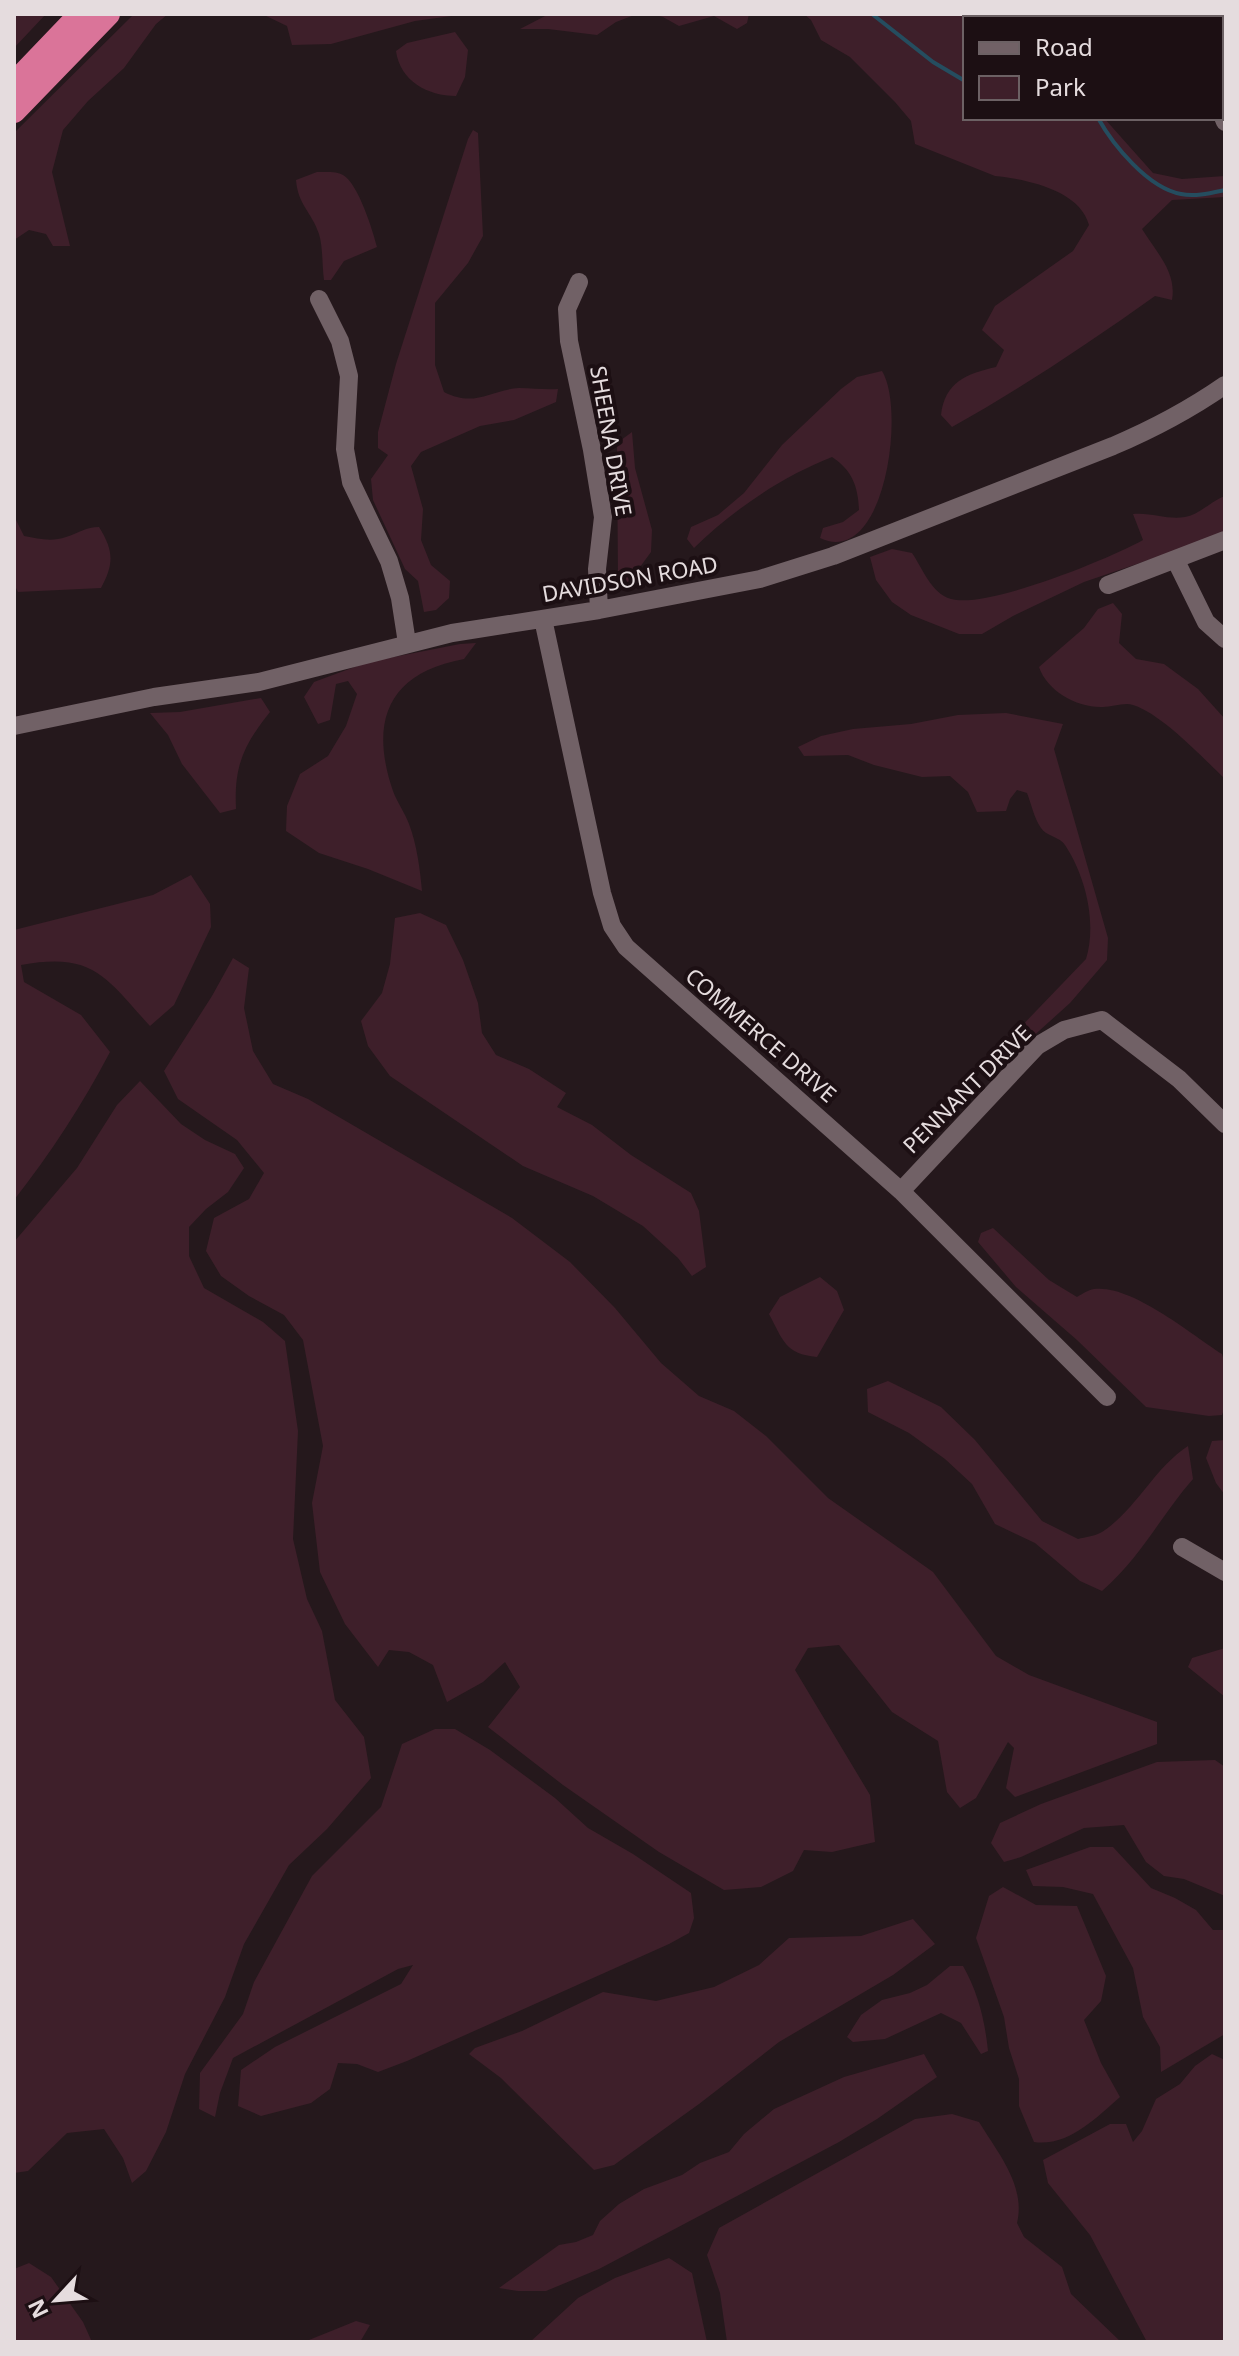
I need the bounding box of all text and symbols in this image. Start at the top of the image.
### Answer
legend [963,16,1223,120]
text: Road [1035,30,1093,63]
text: Park [1035,70,1086,103]
street label: SHEENA DRIVE [584,363,640,518]
street label: DAVIDSON ROAD [540,548,720,608]
street label: COMMERCE DRIVE [680,960,844,1108]
street label: PENNANT DRIVE [895,1017,1037,1159]
north arrow [16,2260,96,2340]
text: N [20,2295,55,2324]

